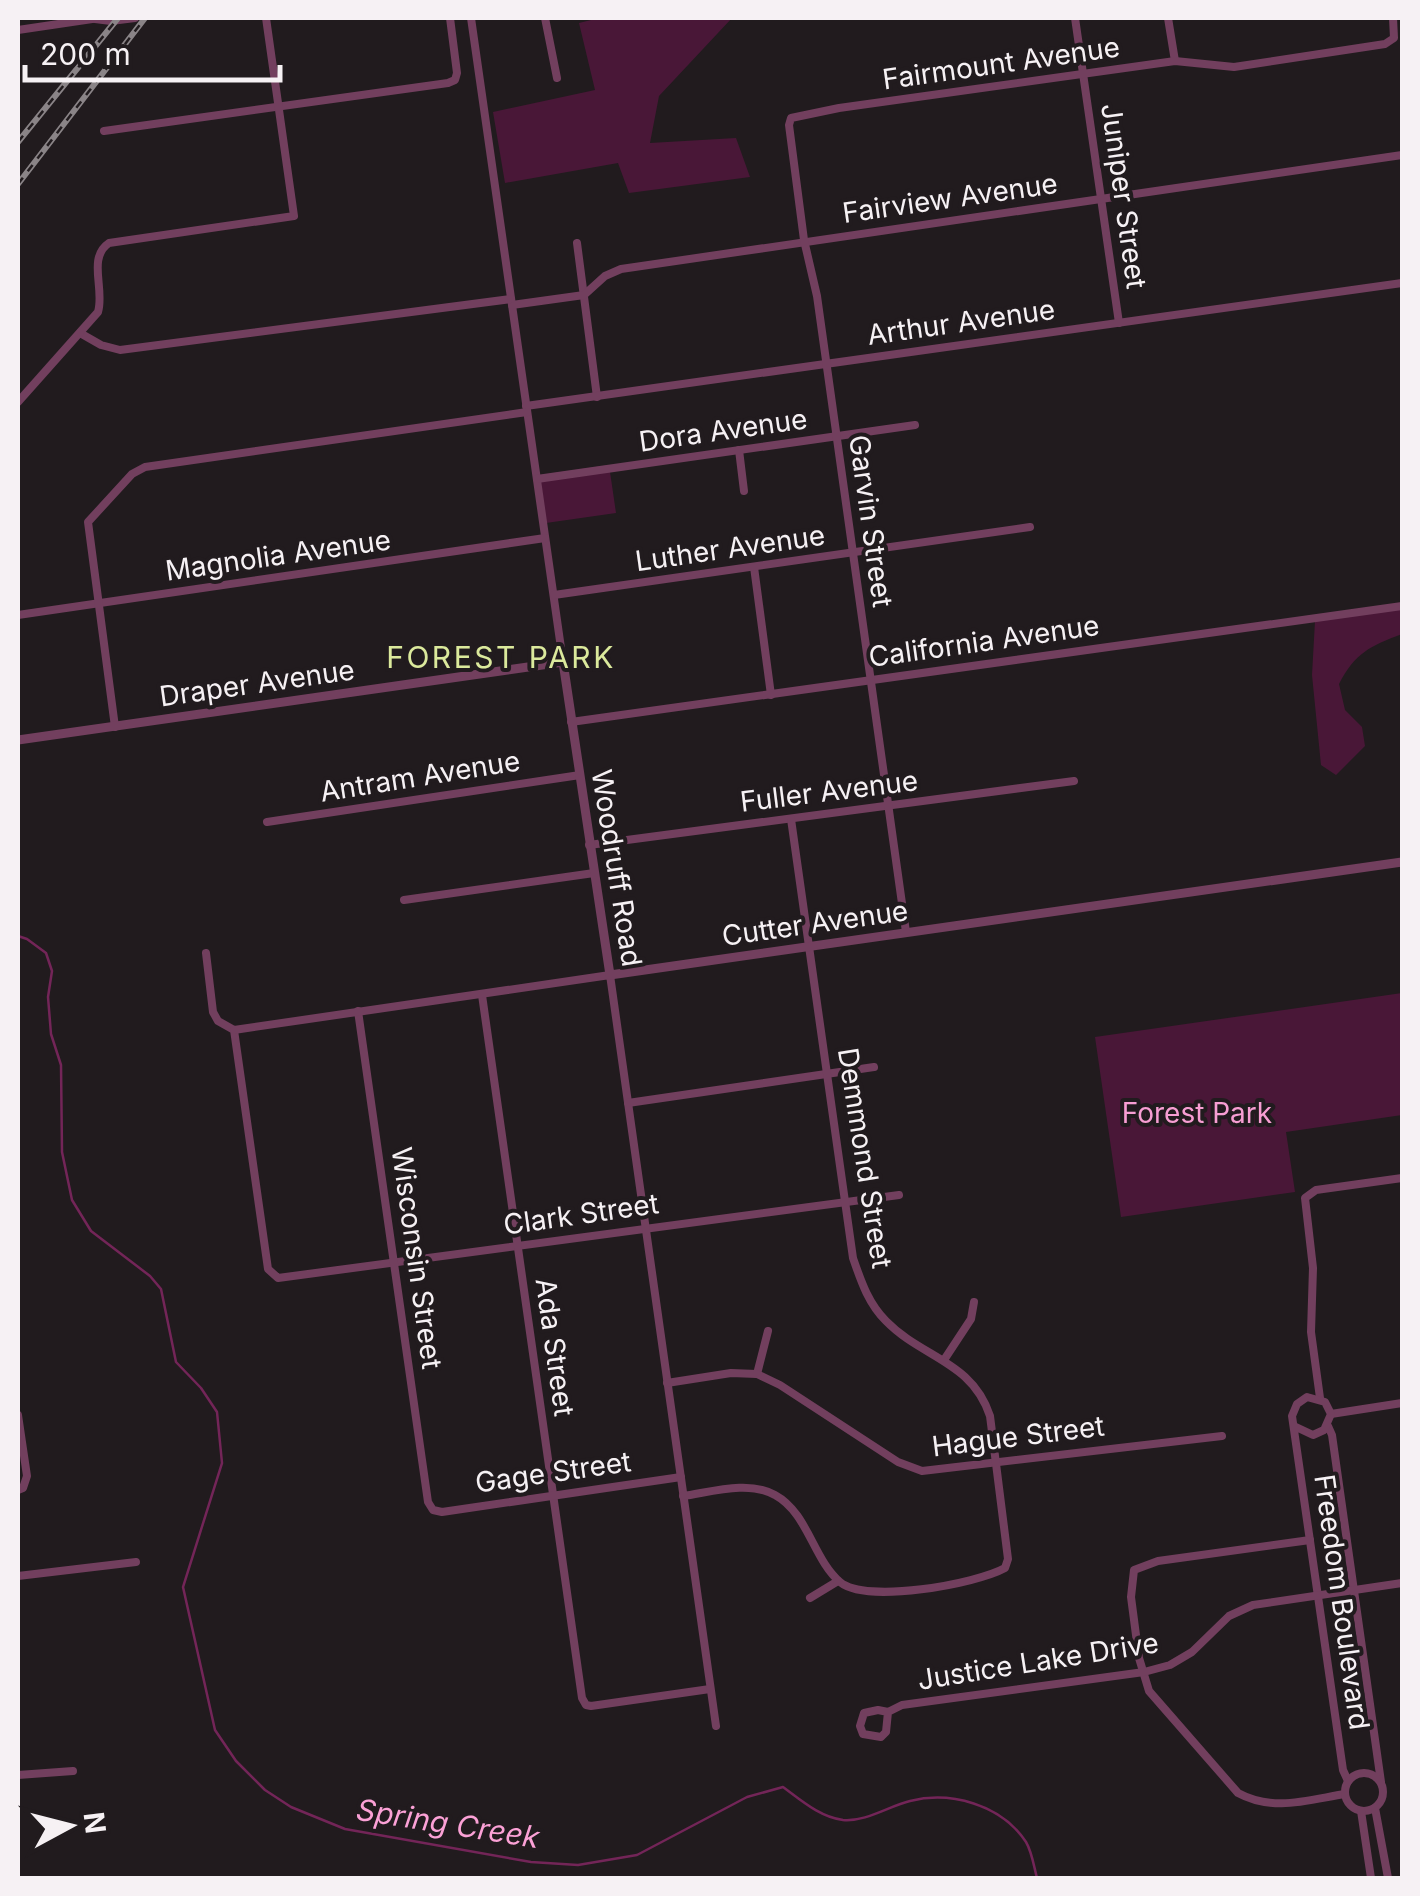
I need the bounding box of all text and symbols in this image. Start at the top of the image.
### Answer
scale bar [25,20,280,82]
street label: Fairmount Avenue [880,30,1122,96]
text: 200 m [40,36,131,72]
street label: Juniper Street [1094,101,1154,291]
street label: Fairview Avenue [840,166,1060,230]
street label: Arthur Avenue [865,292,1057,352]
street label: Dora Avenue [637,401,809,459]
street label: Garvin Street [842,433,900,609]
street label: Luther Avenue [633,518,827,578]
street label: Magnolia Avenue [163,522,393,588]
street label: California Avenue [867,608,1101,674]
district label: FOREST PARK [386,639,616,675]
street label: Draper Avenue [157,652,357,714]
street label: Antram Avenue [318,743,522,809]
street label: Fuller Avenue [738,763,920,819]
street label: Woodruff Road [585,767,649,969]
street label: Cutter Avenue [720,893,910,953]
street label: Demmond Street [831,1045,899,1271]
park label: Forest Park [1122,1096,1272,1130]
street label: Wisconsin Street [385,1145,449,1371]
street label: Clark Street [501,1186,661,1242]
street label: Ada Street [528,1276,582,1418]
street label: Hague Street [930,1409,1106,1463]
street label: Gage Street [473,1444,633,1500]
street label: Freedom Boulevard [1307,1472,1377,1732]
street label: Justice Lake Drive [915,1625,1161,1697]
north arrow [20,1776,120,1876]
water label: Spring Creek [354,1791,543,1855]
text: N [77,1810,113,1836]

